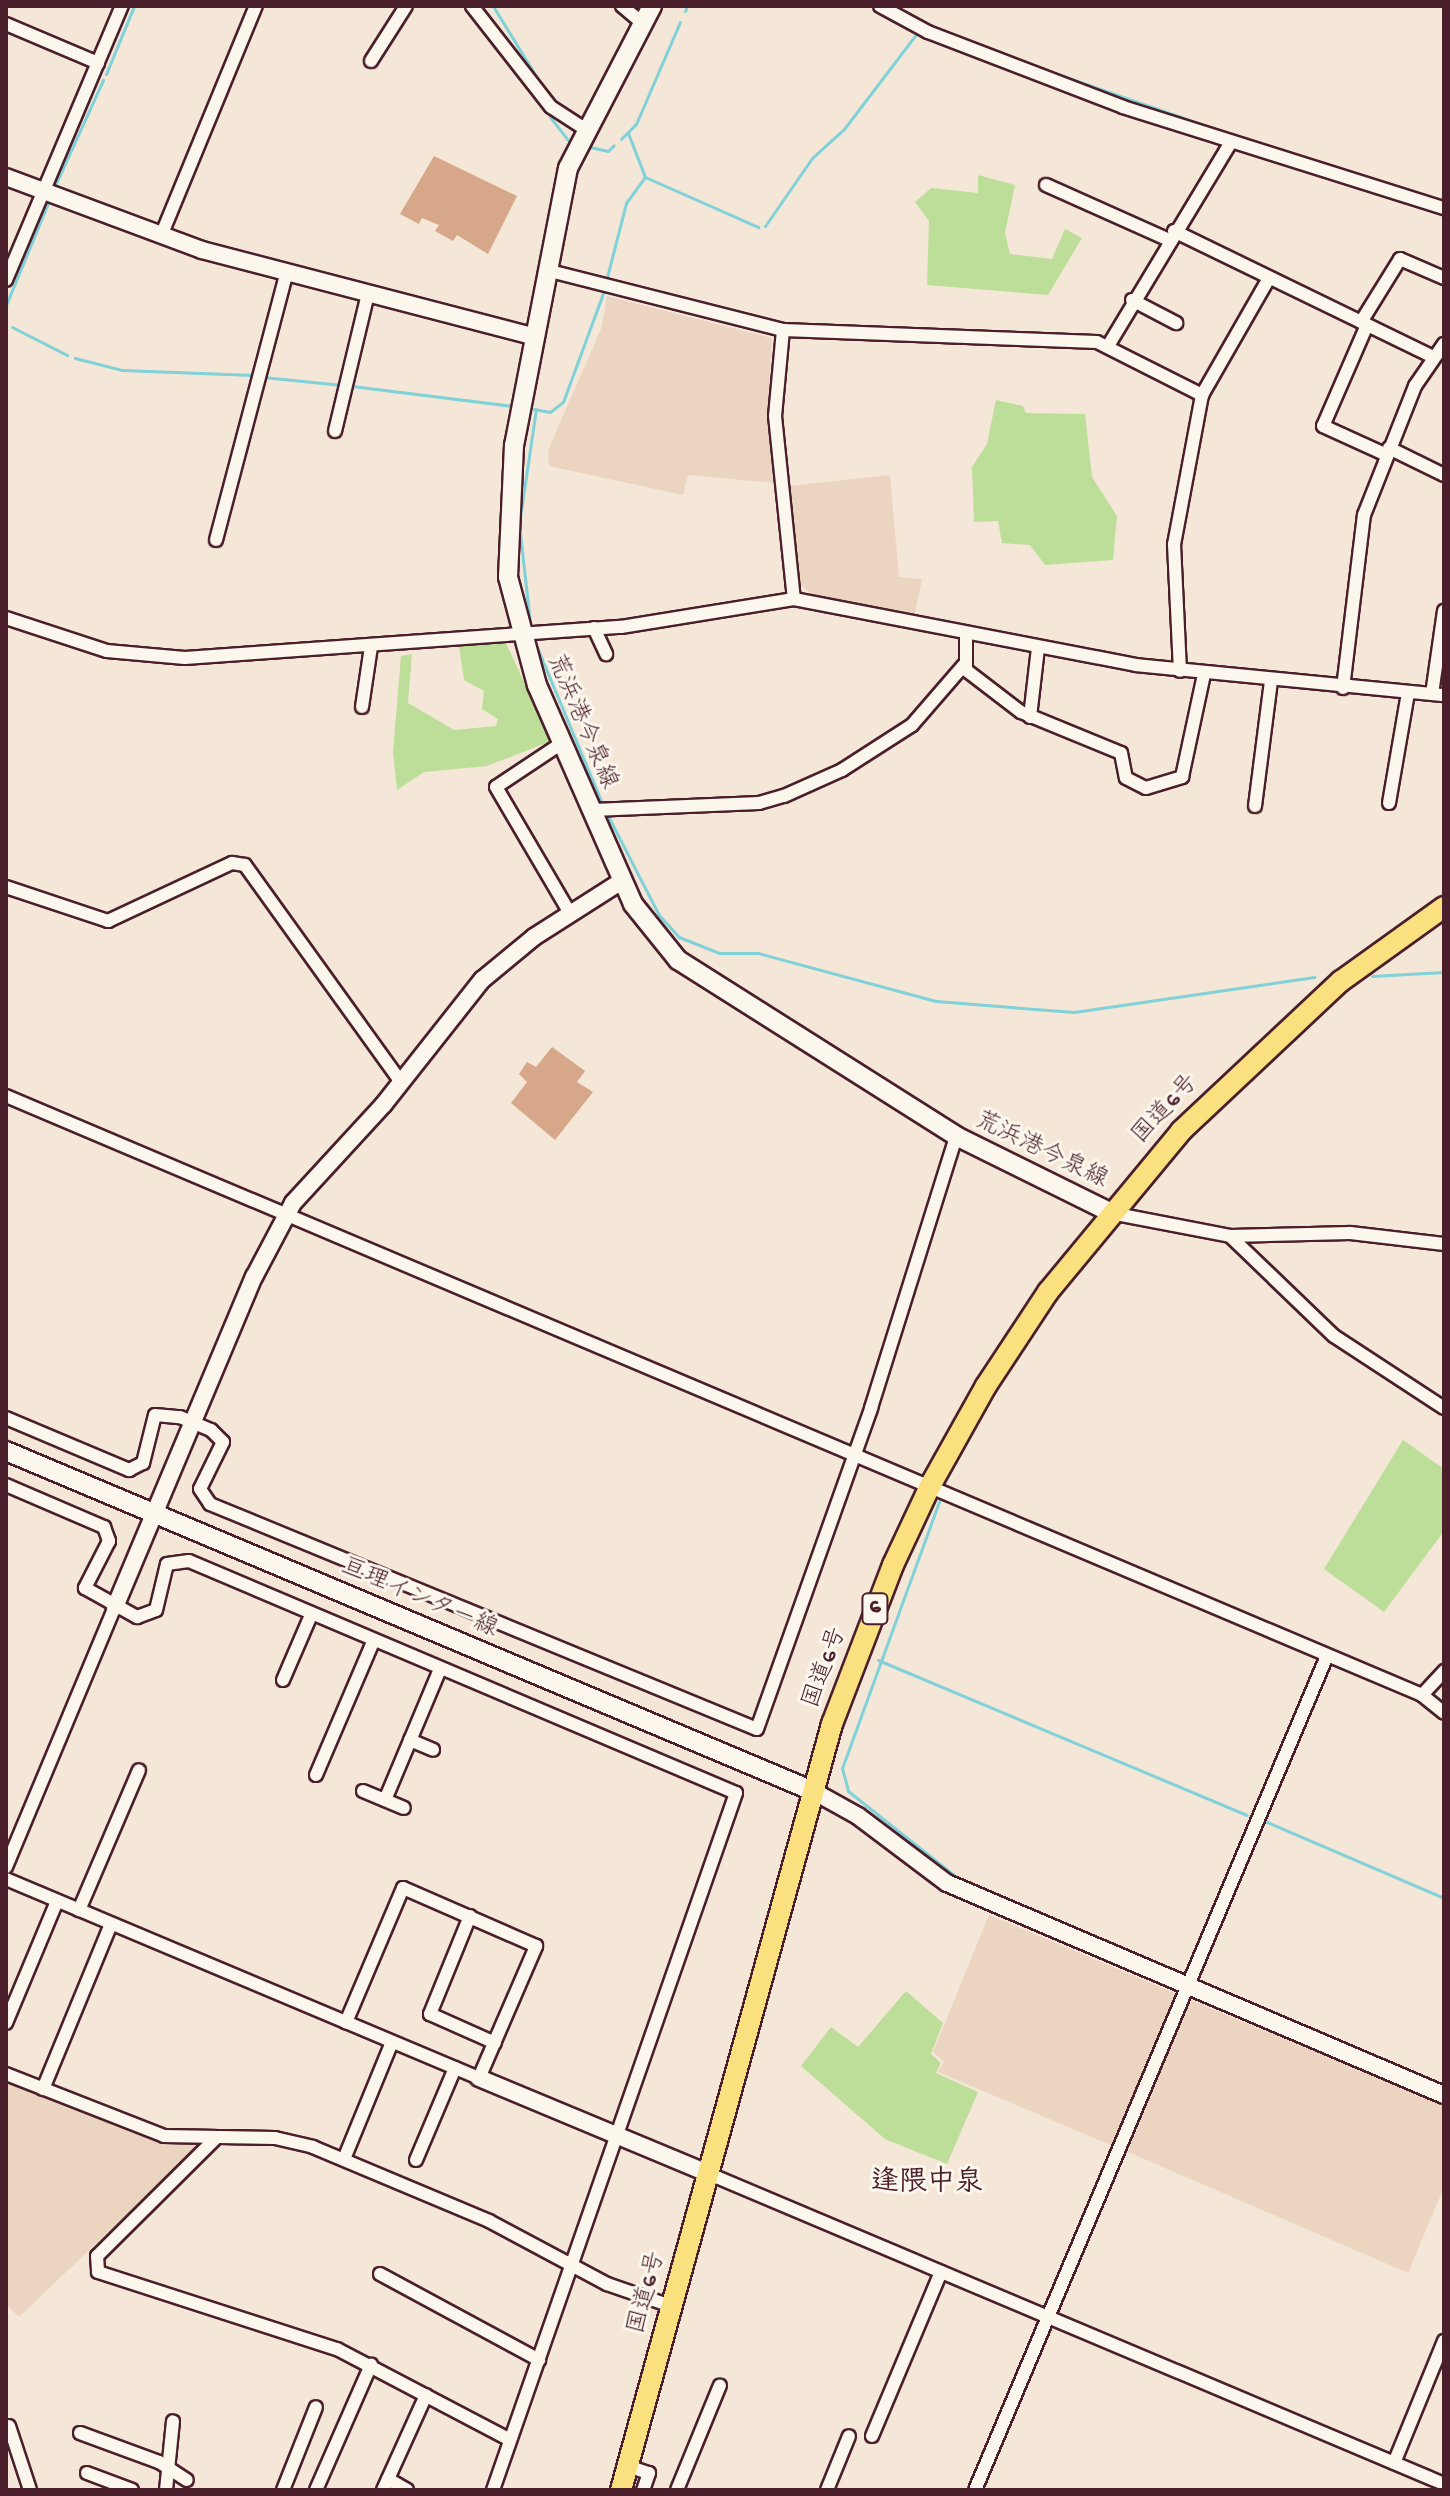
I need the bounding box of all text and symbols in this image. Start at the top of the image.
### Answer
street label: 荒浜港今泉線 [540,650,622,794]
street label: 国道6号 [1127,1069,1205,1151]
street label: 荒浜港今泉線 [970,1106,1112,1196]
street label: 亘理インター線 [336,1553,502,1645]
road number: 6 [861,1591,889,1627]
street label: 国道6号 [798,1624,854,1712]
district label: 逢隈中泉 [871,2167,983,2201]
street label: 国道6号 [623,2249,673,2337]

